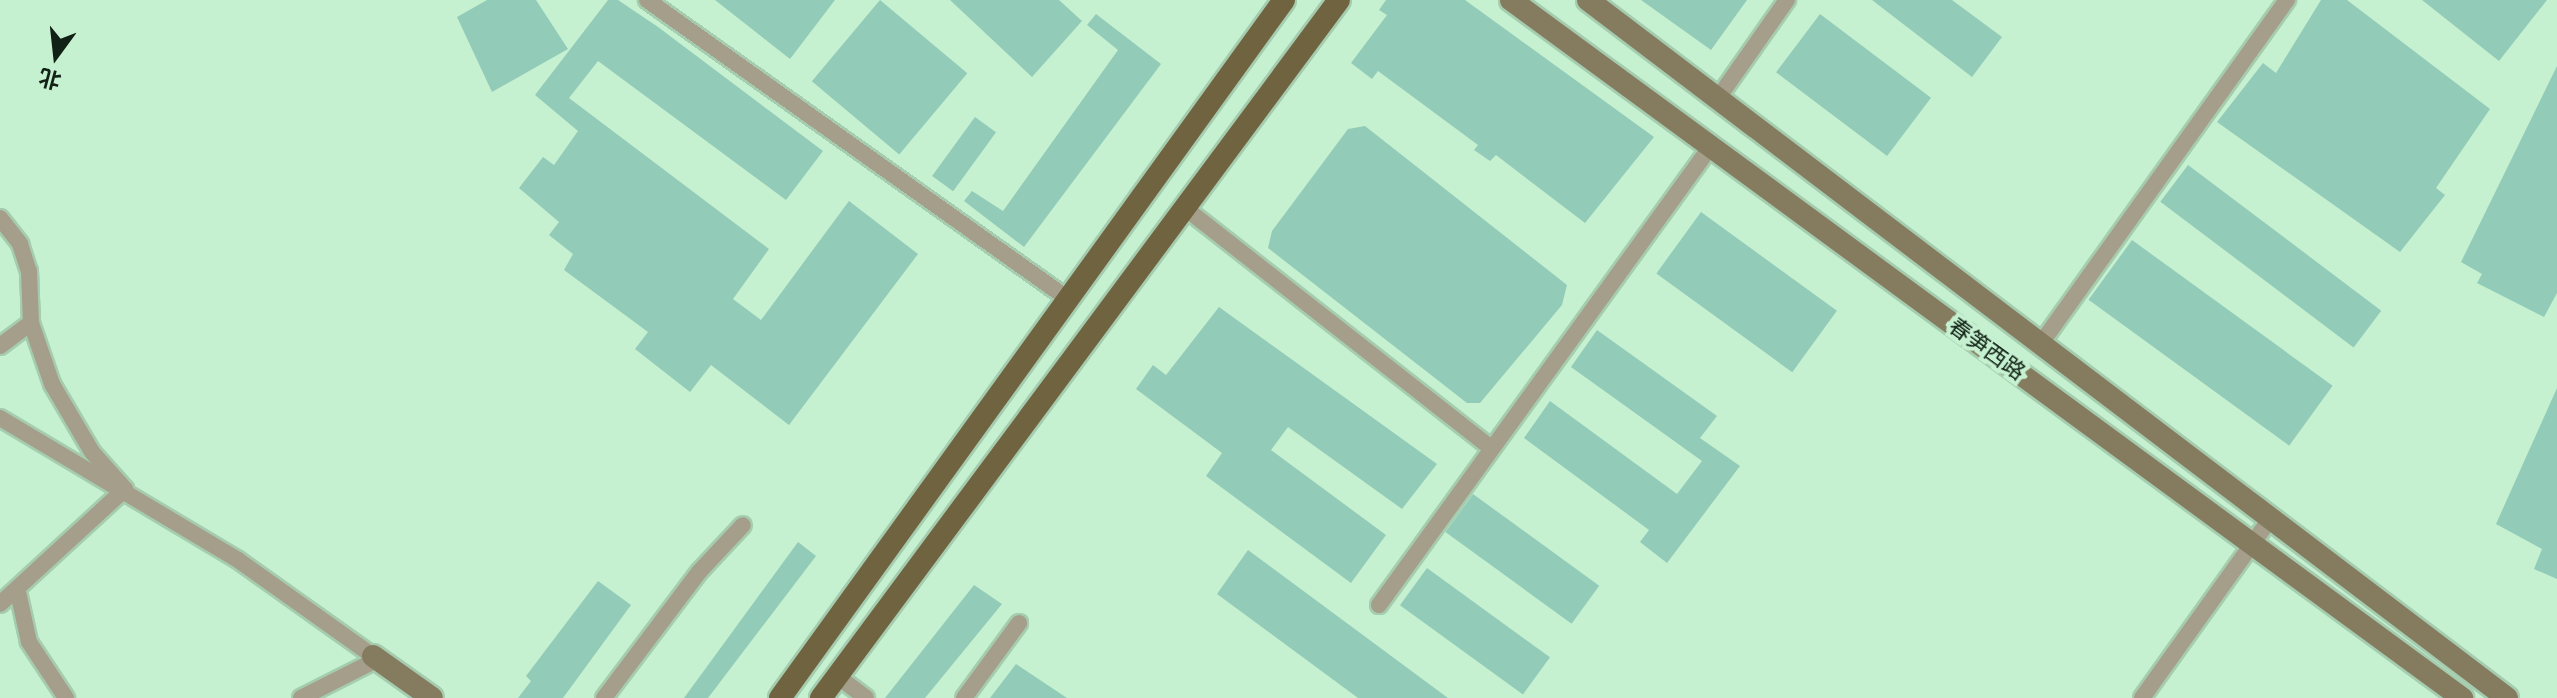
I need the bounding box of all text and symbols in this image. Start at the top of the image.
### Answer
north arrow [16,16,96,96]
text: 北 [36,63,64,96]
street label: 春笋西路 [1944,312,2030,386]

